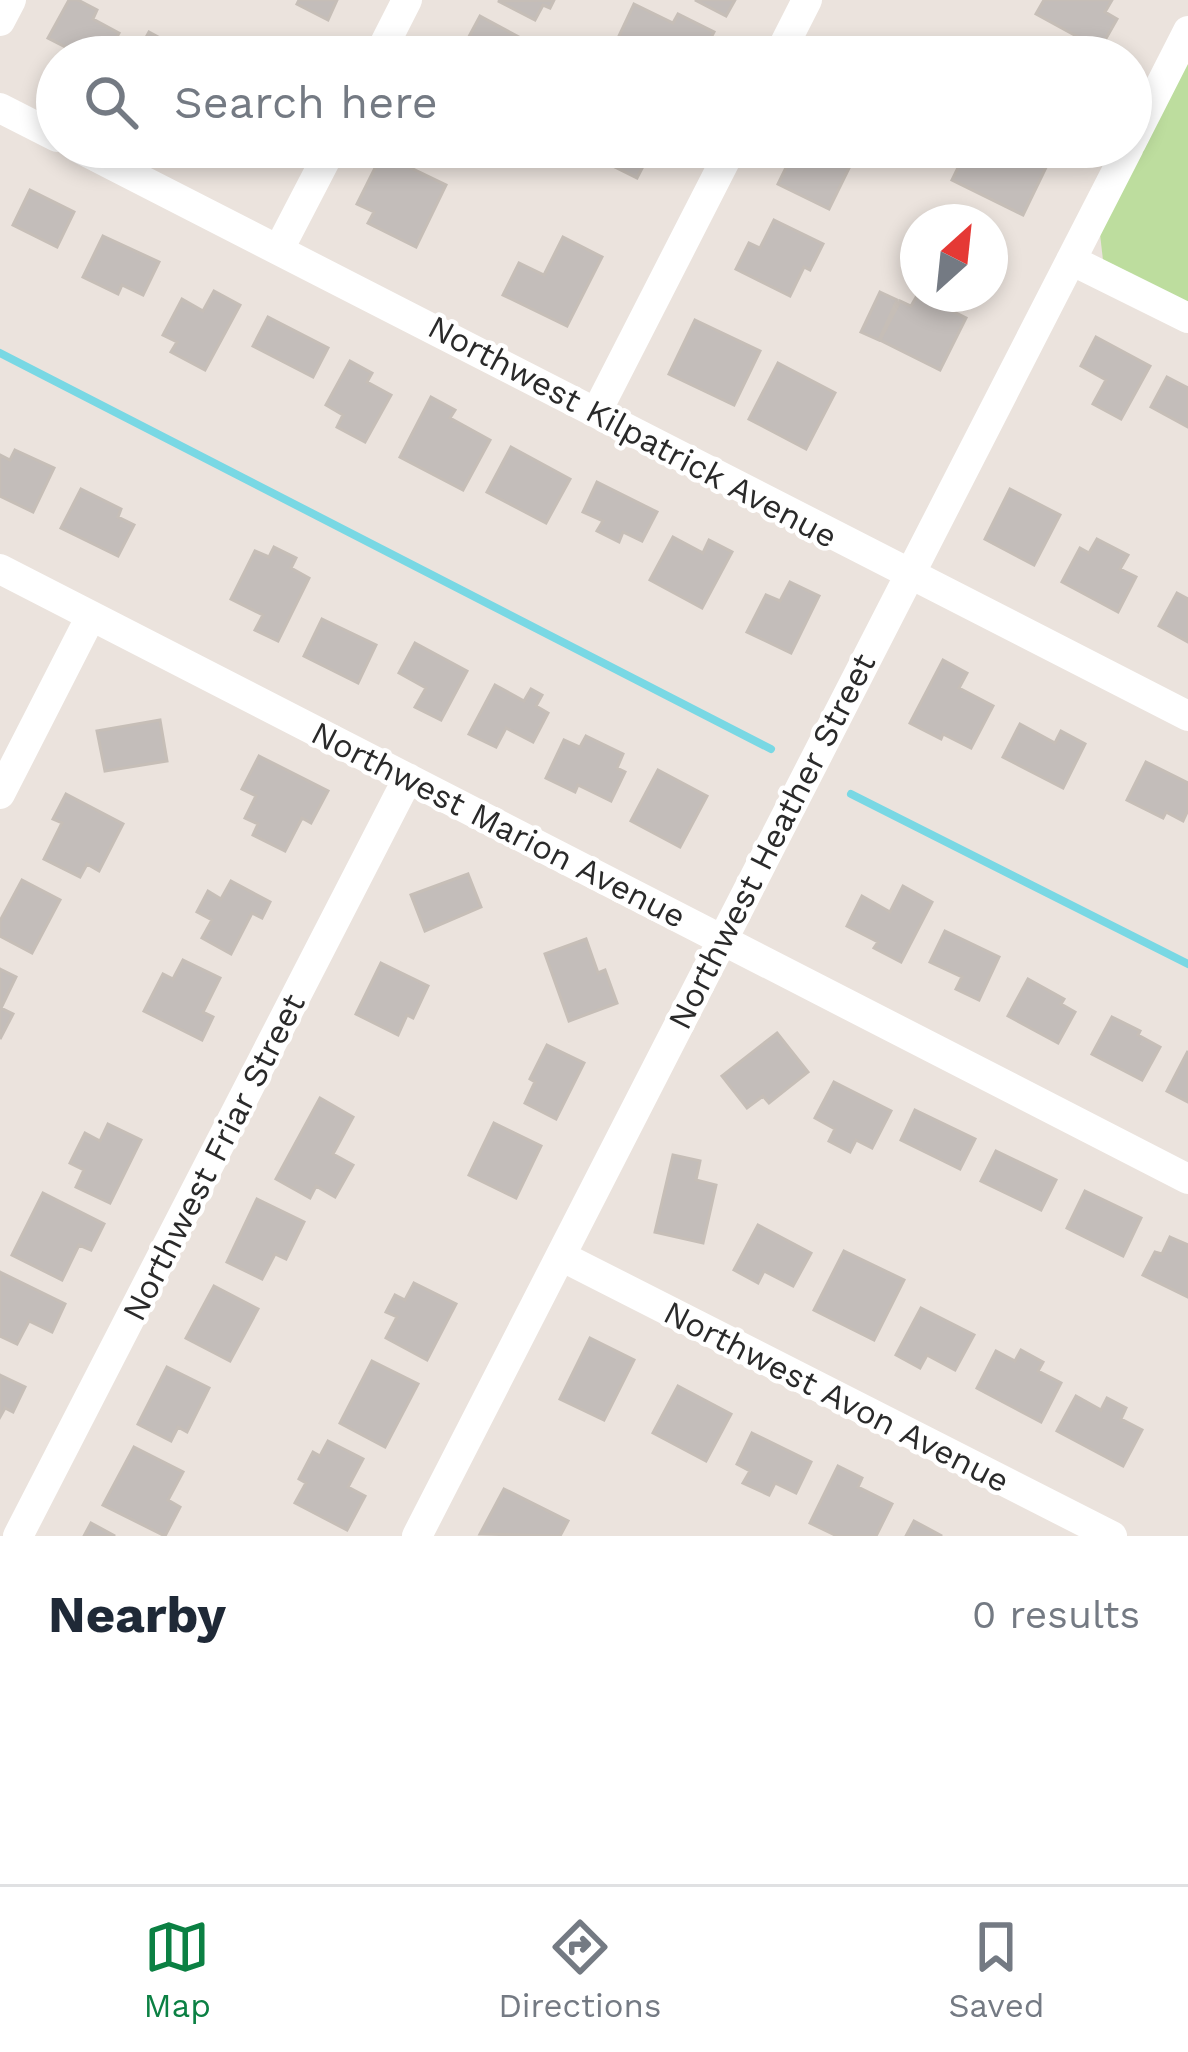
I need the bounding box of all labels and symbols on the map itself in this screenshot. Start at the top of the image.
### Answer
north arrow [900,204,1008,312]
street label: Northwest Kilpatrick Avenue [422,307,844,556]
street label: Northwest Heather Street [660,647,883,1036]
street label: Northwest Marion Avenue [305,713,692,936]
street label: Northwest Friar Street [114,987,313,1327]
street label: Northwest Avon Avenue [658,1292,1016,1501]

